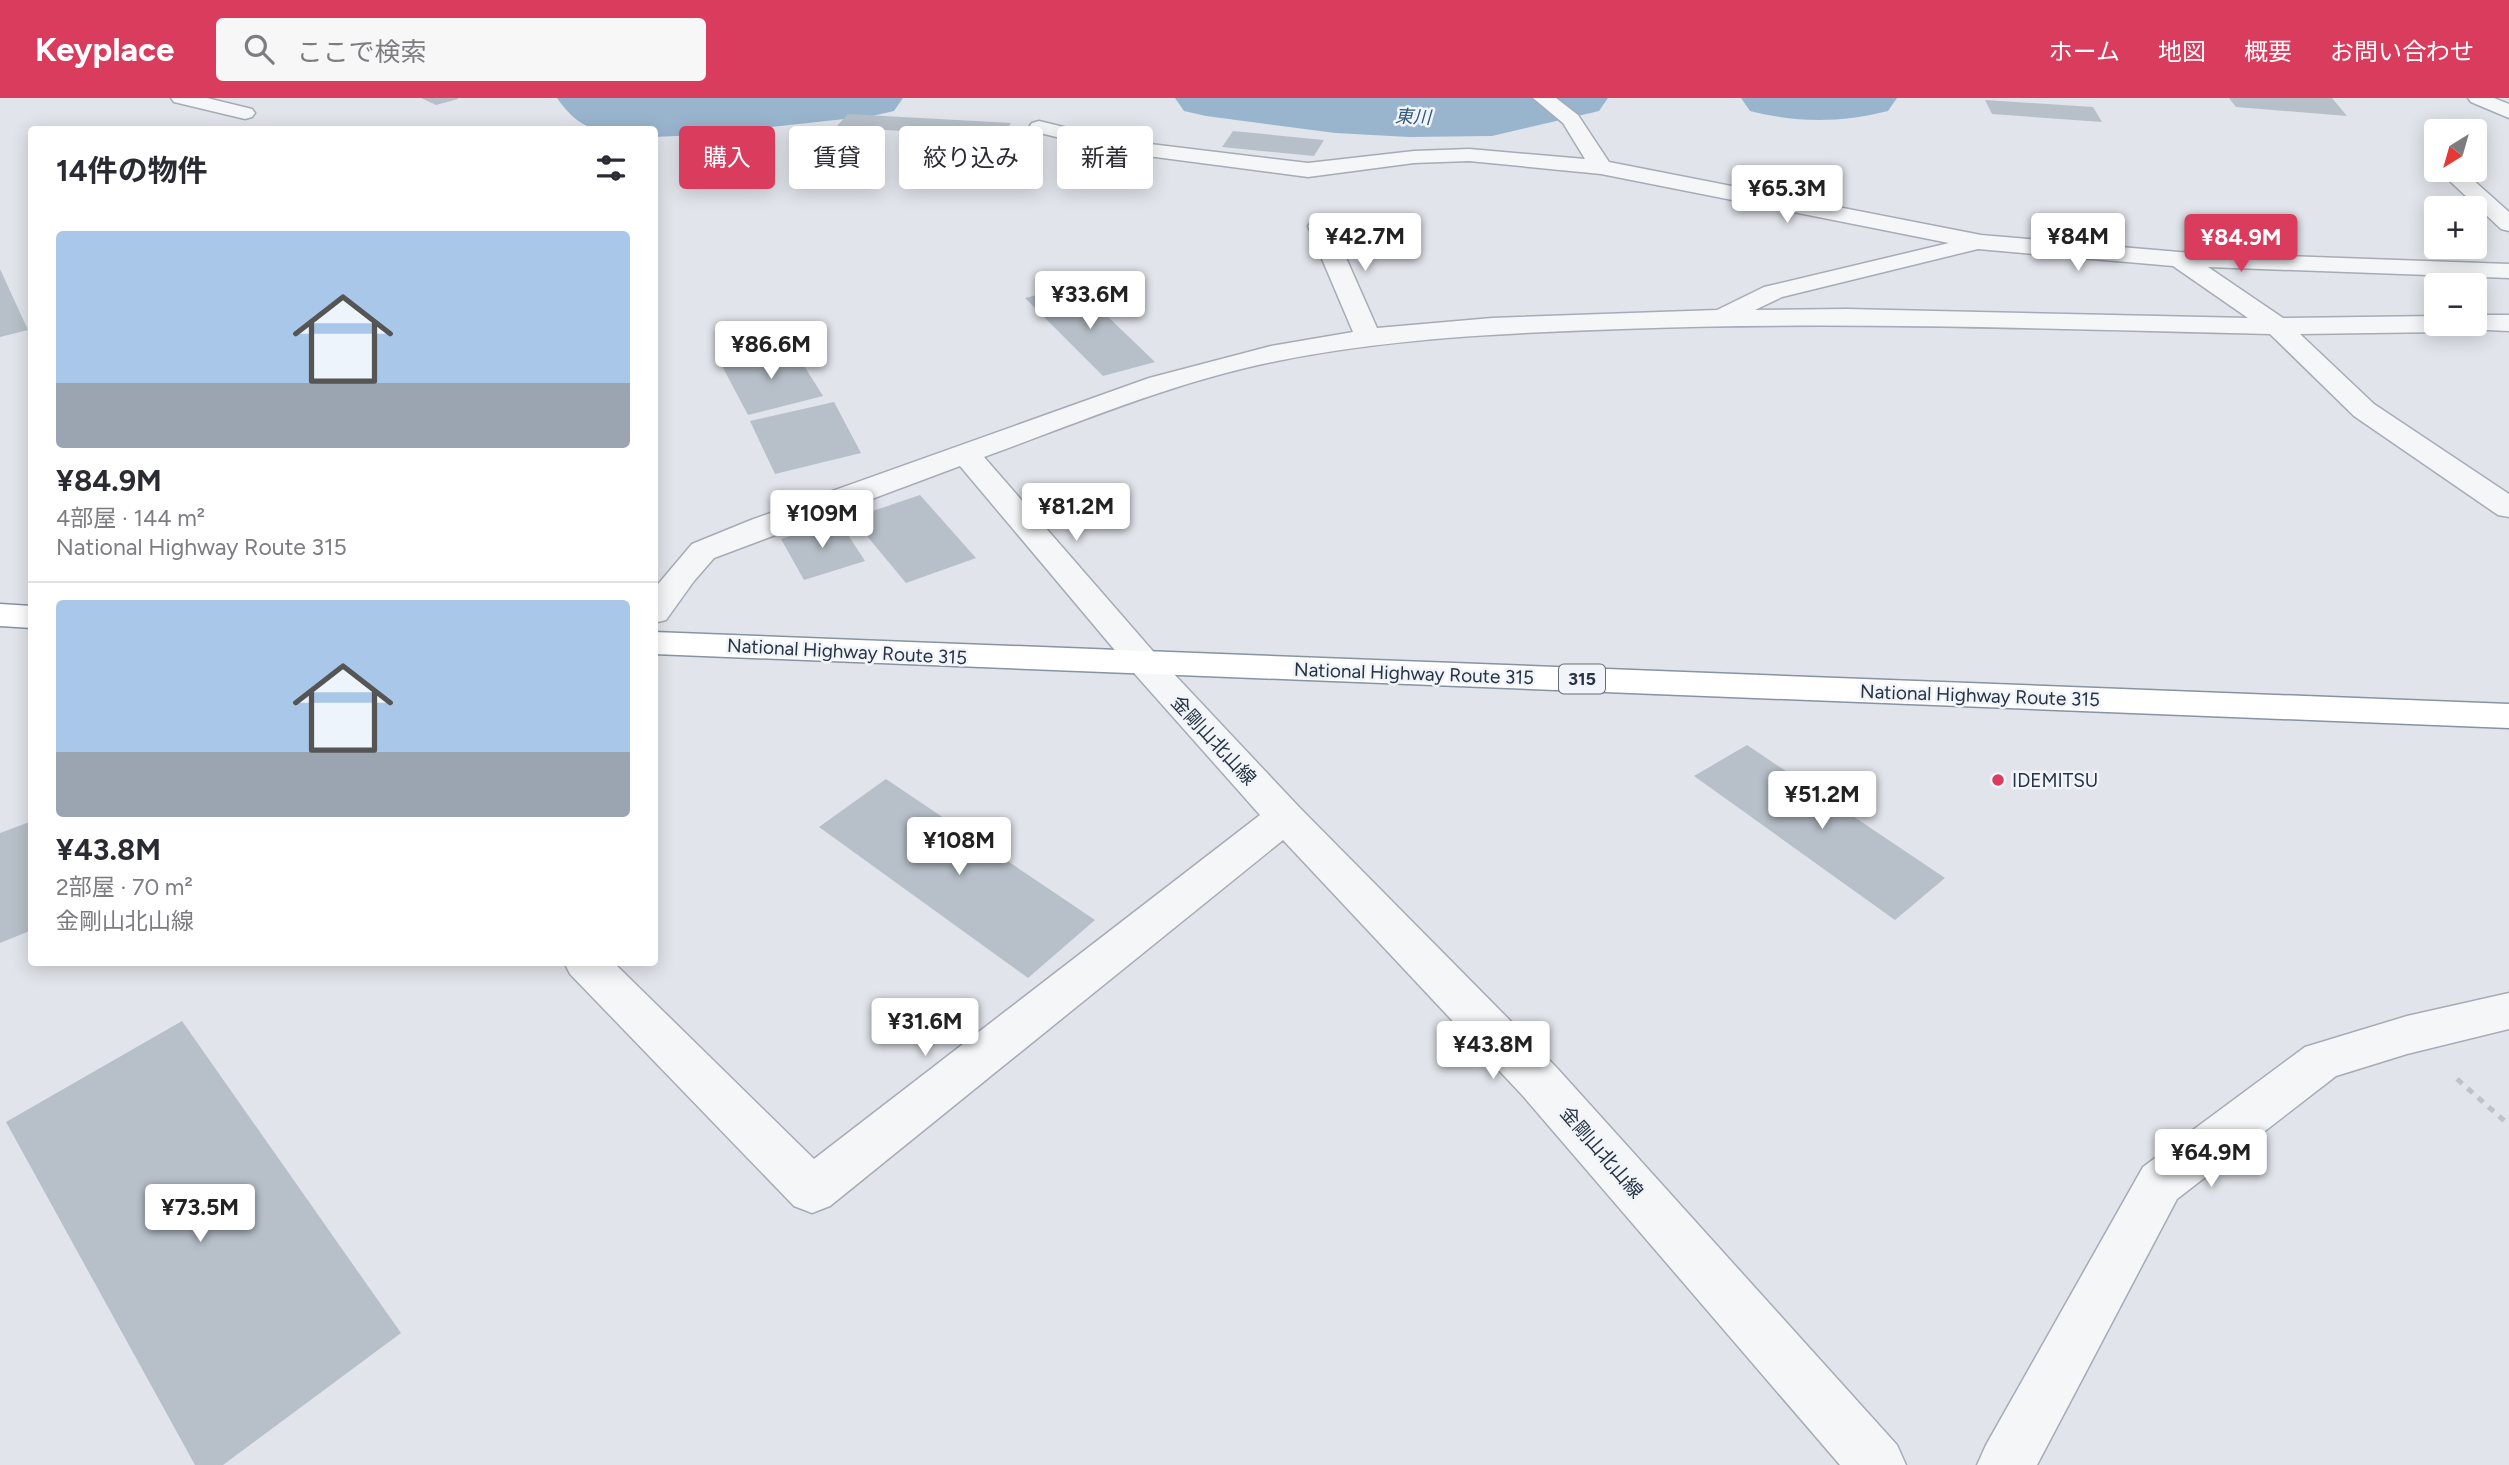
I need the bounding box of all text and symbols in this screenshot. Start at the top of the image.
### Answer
search box [216,18,706,81]
text: Keyplace [35,30,174,69]
icon: search [240,30,278,68]
text: ここで検索 [296,36,426,68]
text: ホーム [2049,37,2120,66]
text: 地図 [2158,37,2206,66]
text: 概要 [2244,37,2292,66]
text: お問い合わせ [2330,37,2474,66]
water label: 東川 [1395,105,1433,129]
north arrow [2424,119,2487,182]
map controls [2424,119,2487,336]
chip: 購入 [679,126,775,189]
chip: 賃貸 [789,126,885,189]
chip: 絞り込み [899,126,1043,189]
chip: 新着 [1057,126,1153,189]
icon: filters [592,149,630,187]
text: 14件の物件 [56,152,208,189]
pin: ¥65.3M [1730,166,1844,225]
text: ¥65.3M [1748,174,1826,202]
button: + [2424,196,2487,259]
pin: ¥42.7M [1308,214,1422,273]
pin: ¥84M [2037,214,2119,273]
pin: ¥84.9M [2184,214,2298,274]
text: ¥42.7M [1325,222,1405,250]
text: ¥84M [2047,222,2109,250]
text: ¥84.9M [2200,223,2282,251]
pin: ¥33.6M [1033,272,1147,331]
button: − [2424,273,2487,336]
icon: home [280,276,406,402]
text: ¥33.6M [1051,280,1129,308]
pin: ¥86.6M [714,322,828,381]
text: ¥86.6M [731,330,811,358]
text: ¥84.9M [56,462,162,499]
pin: ¥81.2M [1019,484,1133,543]
pin: ¥109M [773,490,871,550]
text: ¥81.2M [1038,492,1114,520]
text: ¥109M [786,499,858,527]
text: 4部屋 · 144 m² [56,504,205,532]
text: National Highway Route 315 [56,533,347,561]
street label: National Highway Route 315 [726,634,968,669]
icon: home [280,645,406,771]
street label: National Highway Route 315 [1294,658,1534,689]
road number: 315 [1559,664,1605,694]
street label: National Highway Route 315 [1860,680,2100,711]
street label: 金剛山北山線 [1166,691,1261,790]
place label: IDEMITSU [2012,769,2098,792]
pin: ¥51.2M [1765,772,1879,831]
marker: IDEMITSU [1990,772,2006,788]
text: ¥51.2M [1784,780,1860,808]
pin: ¥108M [910,818,1008,877]
text: ¥108M [923,826,995,854]
text: ¥43.8M [56,831,161,868]
text: 2部屋 · 70 m² [56,873,193,901]
text: 金剛山北山線 [56,907,194,935]
pin: ¥31.6M [868,998,982,1058]
text: ¥31.6M [888,1007,962,1035]
pin: ¥43.8M [1436,1021,1550,1081]
text: ¥43.8M [1453,1030,1533,1058]
street label: 金剛山北山線 [1556,1102,1648,1203]
pin: ¥64.9M [2154,1130,2268,1189]
text: ¥64.9M [2171,1138,2251,1166]
pin: ¥73.5M [143,1184,257,1244]
text: ¥73.5M [161,1193,239,1221]

